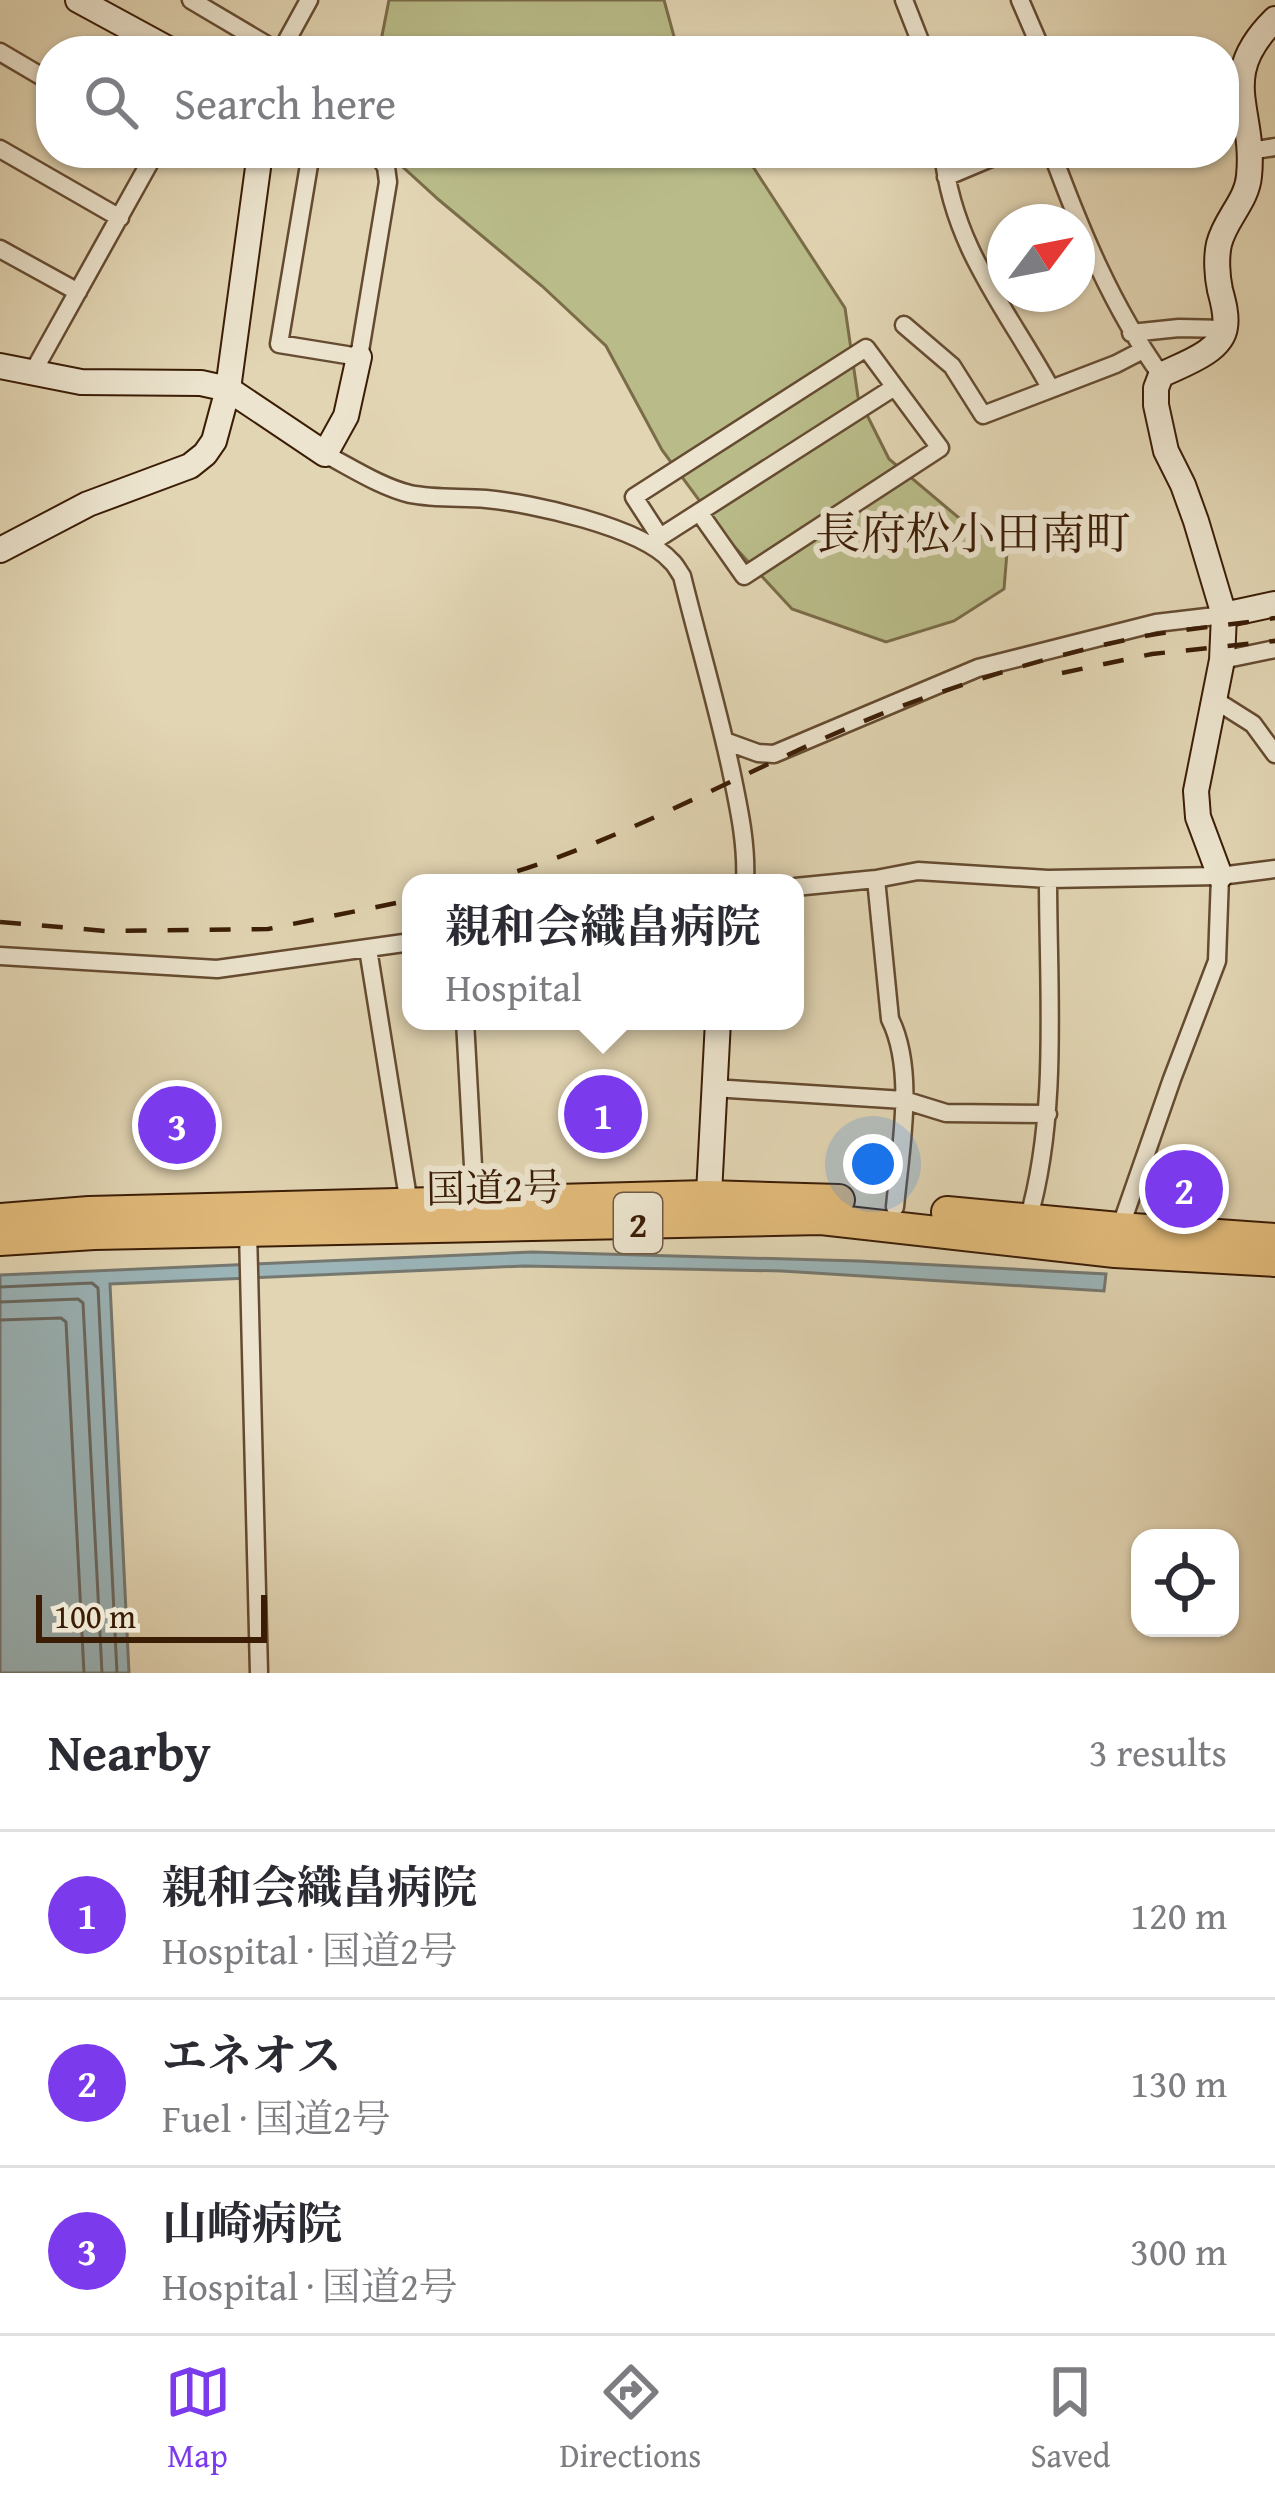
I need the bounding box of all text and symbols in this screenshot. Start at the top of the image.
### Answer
search box [36,36,1239,168]
icon: search [78,69,144,135]
text: Search here [174,70,396,135]
north arrow [987,204,1095,312]
district label: 長府松小田南町 [815,500,1131,565]
popup [402,874,804,1030]
text: 親和会織畠病院 [445,893,761,958]
text: Hospital [445,958,582,1015]
pin: 1 [564,1069,642,1159]
pin: 3 [138,1080,216,1170]
your location [843,1134,903,1194]
pin: 2 [1145,1144,1223,1234]
street label: 国道2号 [426,1157,562,1217]
road number: 2 [614,1193,662,1253]
map controls [1131,1529,1239,1637]
button: locate [1131,1529,1239,1637]
scale bar [36,1589,267,1642]
text: 100 m [54,1592,136,1640]
text: Nearby [48,1714,211,1789]
text: 3 results [1089,1723,1227,1780]
text: 親和会織畠病院 [162,1854,477,1919]
text: 1 [77,1886,97,1943]
text: 120 m [1130,1886,1227,1943]
text: Hospital · 国道2号 [162,1921,458,1978]
text: エネオス [162,2022,342,2087]
text: 2 [77,2054,97,2111]
text: 130 m [1130,2054,1227,2111]
text: Fuel · 国道2号 [162,2089,391,2146]
text: 山崎病院 [162,2190,342,2255]
text: 3 [77,2222,97,2279]
text: 300 m [1130,2222,1227,2279]
text: Hospital · 国道2号 [162,2257,458,2314]
tab: Map [165,2359,231,2479]
tab: Directions [560,2359,701,2479]
tab: Saved [1031,2359,1110,2479]

